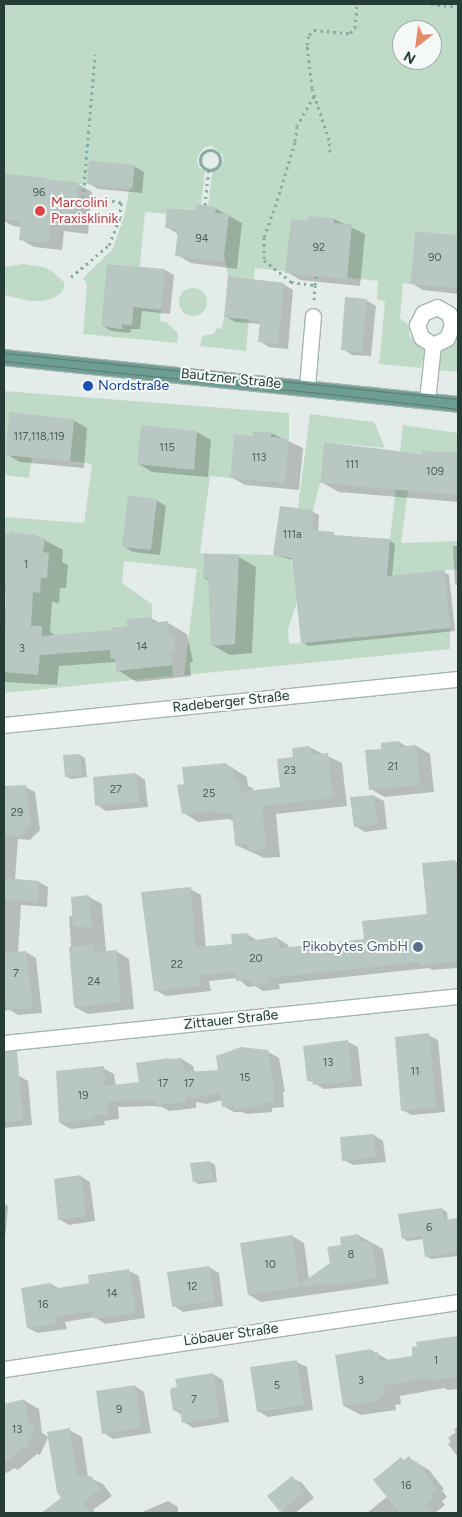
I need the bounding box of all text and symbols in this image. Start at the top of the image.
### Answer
north arrow [392,20,442,70]
text: N [401,47,419,68]
house number: 96 [33,186,45,200]
place label: Marcolini Praxisklinik [51,195,118,228]
marker: Marcolini Praxisklinik [33,204,47,218]
house number: 94 [195,232,209,246]
house number: 92 [313,241,325,255]
house number: 90 [428,251,442,265]
street label: Bautzner Straße [180,365,282,393]
place label: Nordstraße [98,378,169,394]
marker: Nordstraße [82,380,94,392]
house number: 117,118,119 [13,430,65,444]
house number: 115 [159,441,175,455]
house number: 113 [251,451,267,465]
house number: 111 [345,458,359,472]
house number: 109 [426,465,444,479]
house number: 111a [282,528,302,542]
house number: 1 [24,558,28,572]
house number: 14 [136,640,148,654]
house number: 3 [19,642,25,656]
street label: Radeberger Straße [172,687,290,717]
house number: 21 [388,760,398,774]
house number: 23 [284,764,296,778]
house number: 27 [110,783,122,797]
house number: 25 [203,787,215,801]
house number: 29 [11,806,23,820]
place label: Pikobytes GmbH [302,939,408,955]
marker: Pikobytes GmbH [412,941,424,953]
house number: 20 [249,952,263,966]
house number: 22 [171,958,183,972]
house number: 7 [13,967,19,981]
house number: 24 [88,975,100,989]
street label: Zittauer Straße [183,1007,279,1033]
house number: 13 [323,1056,333,1070]
house number: 11 [410,1065,420,1079]
house number: 15 [240,1071,250,1085]
house number: 17 [158,1077,168,1091]
house number: 17 [184,1077,194,1091]
house number: 19 [78,1089,88,1103]
house number: 6 [426,1221,432,1235]
house number: 8 [348,1248,354,1262]
house number: 10 [264,1258,276,1272]
house number: 12 [187,1280,197,1294]
house number: 14 [106,1287,118,1301]
house number: 16 [38,1298,48,1312]
street label: Löbauer Straße [182,1320,280,1350]
house number: 1 [434,1354,438,1368]
house number: 3 [358,1374,364,1388]
house number: 5 [274,1379,280,1393]
house number: 7 [191,1393,197,1407]
house number: 9 [116,1403,122,1417]
house number: 13 [12,1423,22,1437]
house number: 16 [401,1479,411,1493]

